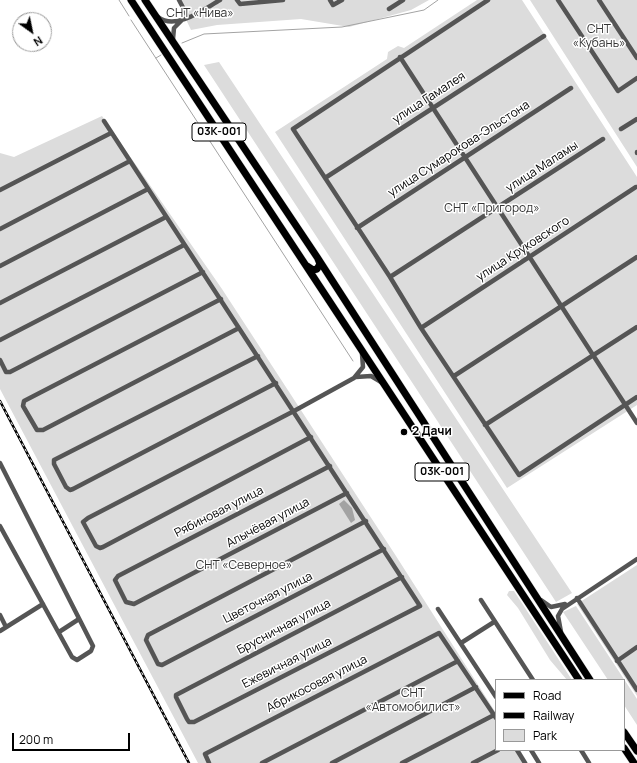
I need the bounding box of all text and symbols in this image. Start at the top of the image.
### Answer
park label: СНТ «Нива» [166,7,234,21]
north arrow [12,12,52,52]
park label: СНТ «Кубань» [573,23,625,51]
text: N [31,33,46,50]
street label: улица Гамалея [390,69,468,127]
street label: улица Сумарокова-Эльстона [386,98,532,200]
road number: 03К-001 [192,123,246,141]
street label: улица Маламы [503,138,581,196]
park label: СНТ «Пригород» [444,202,540,216]
street label: улица Круковского [474,214,572,284]
place label: 2 Дачи [412,425,452,439]
marker: 2 Дачи [399,427,409,437]
road number: 03К-001 [415,463,469,481]
street label: Рябиновая улица [172,483,266,541]
street label: Алычёвая улица [224,495,312,551]
park label: СНТ «Северное» [196,559,292,573]
street label: Цветочная улица [221,569,315,627]
street label: Брусничная улица [235,596,333,658]
street label: Ежевичная улица [240,634,334,692]
street label: Абрикосовая улица [264,652,370,716]
legend [495,679,625,751]
park label: СНТ «Автомобилист» [365,687,461,715]
text: Road [533,687,561,704]
text: Railway [533,707,574,724]
scale bar [14,725,132,751]
text: Park [533,727,557,744]
text: 200 m [19,731,53,748]

